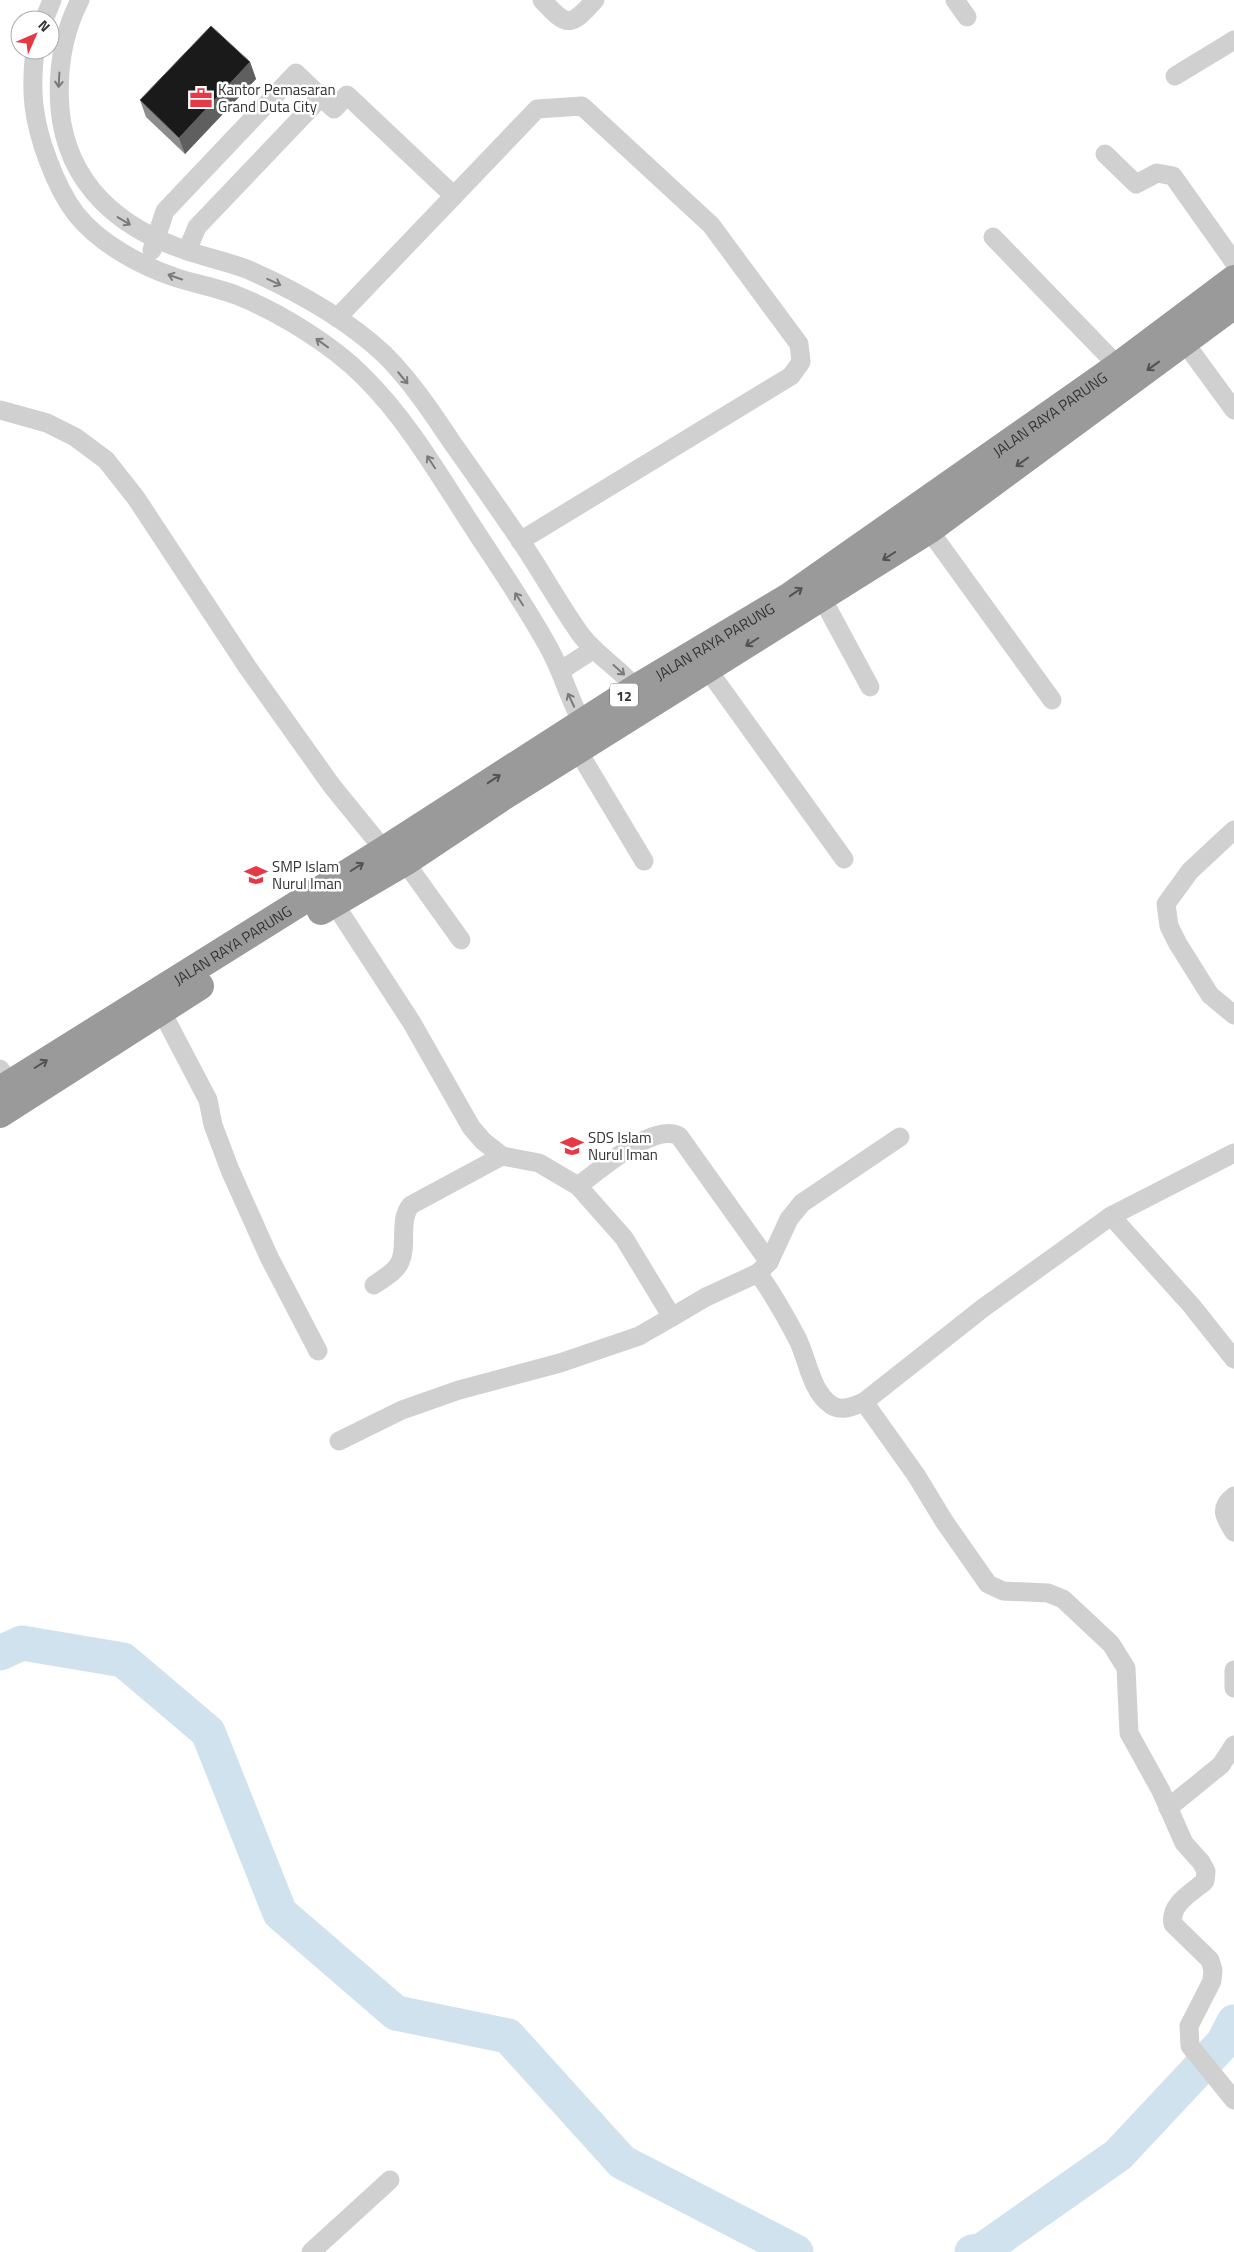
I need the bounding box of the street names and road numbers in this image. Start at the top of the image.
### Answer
street label: JALAN RAYA PARUNG [988,366,1112,462]
street label: JALAN RAYA PARUNG [651,596,779,686]
road number: 12 [610,684,638,706]
street label: JALAN RAYA PARUNG [169,899,296,990]

